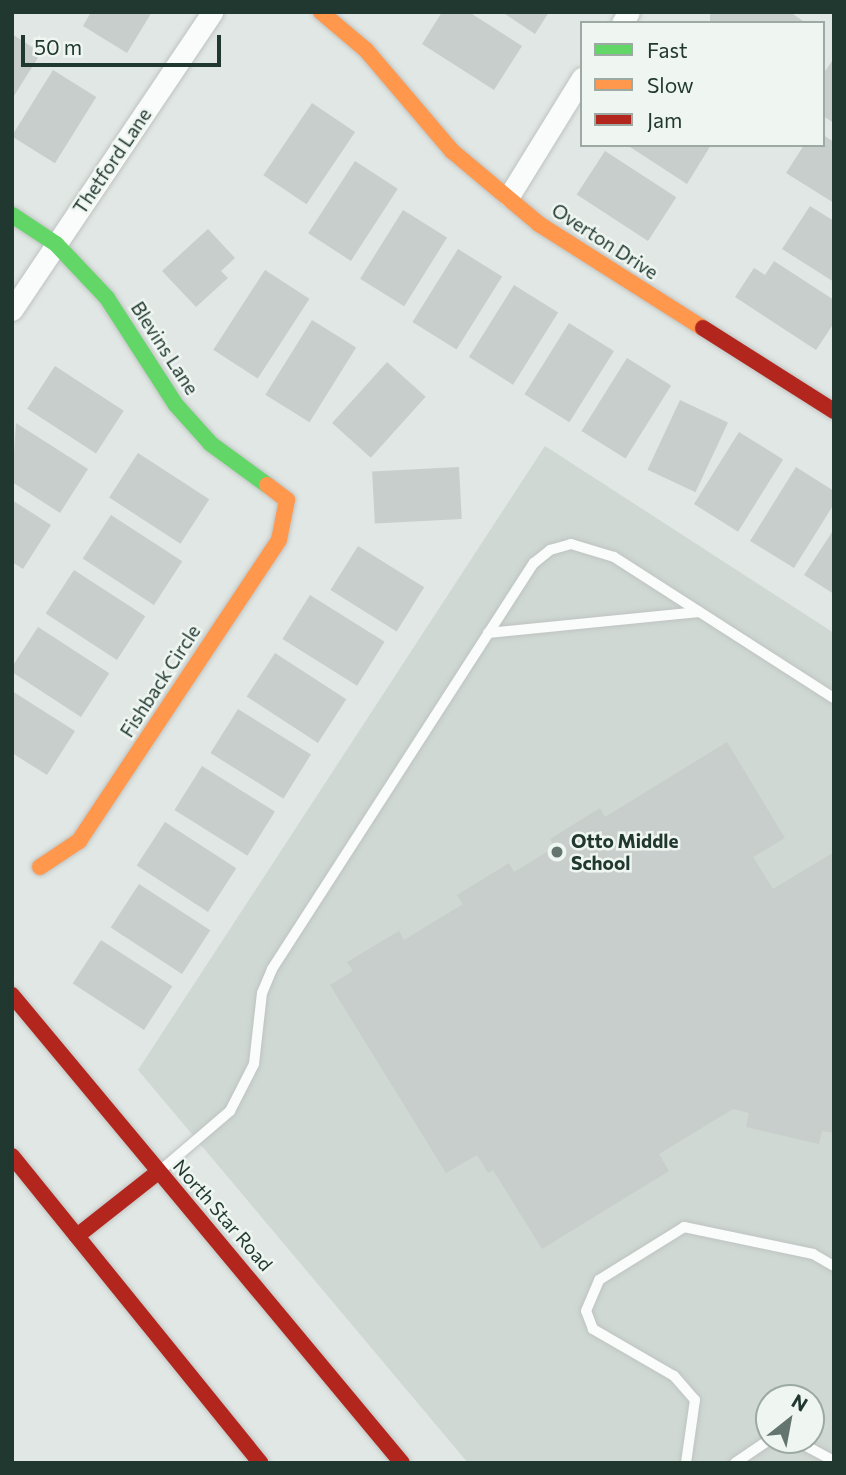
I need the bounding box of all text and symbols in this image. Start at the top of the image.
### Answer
scale bar [24,21,224,65]
legend [580,21,825,147]
text: 50 m [34,34,82,59]
text: Fast [647,37,688,62]
text: Slow [647,72,694,97]
street label: Thetford Lane [68,104,156,218]
text: Jam [647,107,682,132]
street label: Overton Drive [548,198,662,284]
street label: Blevins Lane [126,297,204,399]
street label: Fishback Circle [115,621,205,741]
place label: Otto Middle School [571,830,678,874]
marker: Otto Middle School [549,844,565,860]
street label: North Star Road [169,1155,277,1275]
north arrow [755,1384,825,1454]
text: N [788,1389,812,1416]

